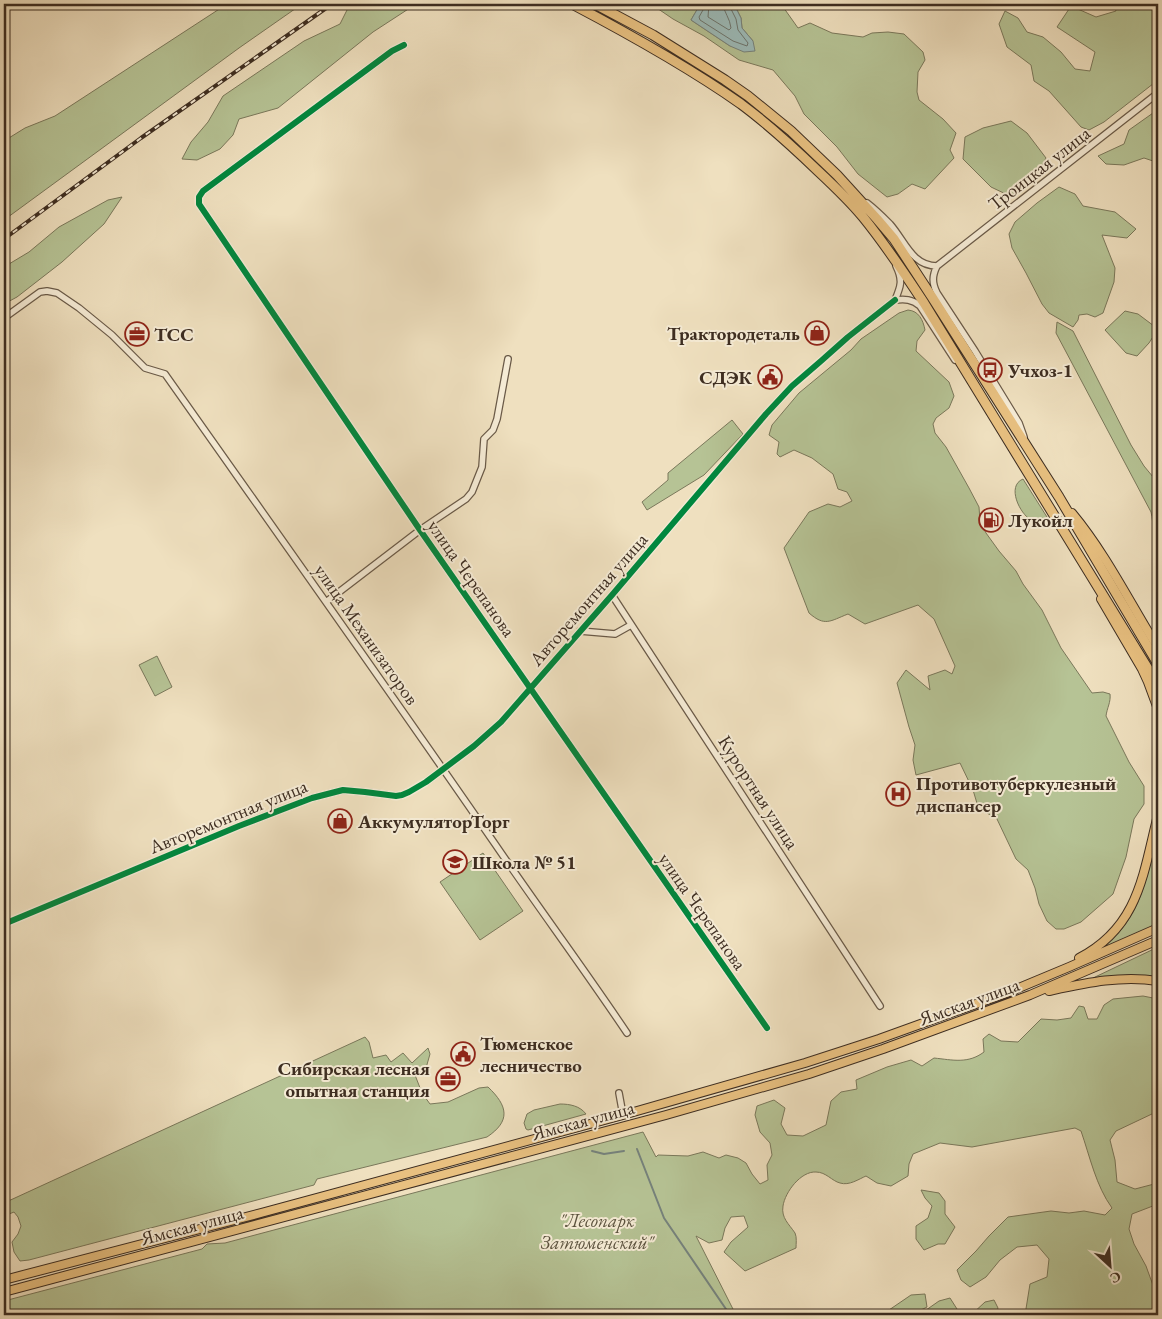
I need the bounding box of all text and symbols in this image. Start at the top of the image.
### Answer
street label: Троицкая улица [983,120,1096,216]
shop icon: Трактородеталь [804,320,830,346]
office icon: ТСС [124,321,150,347]
place label: Трактородеталь [667,321,800,346]
place label: ТСС [154,322,194,347]
bus stop icon: Учхоз-1 [977,357,1003,383]
place label: Учхоз-1 [1007,358,1073,383]
public building icon: СДЭК [757,364,783,390]
place label: СДЭК [699,365,753,390]
fuel station icon: Лукойл [978,507,1004,533]
place label: Лукойл [1008,508,1073,533]
street label: улица Черепанова [422,515,522,642]
street label: Авторемонтная улица [523,527,653,672]
street label: улица Механизаторов [309,559,425,710]
street label: Курортная улица [712,730,805,854]
place label: Противотуберкулезный диспансер [916,771,1116,818]
street label: Авторемонтная улица [144,773,312,860]
hospital icon: Противотуберкулезный диспансер [885,781,911,807]
shop icon: АккумуляторТорг [327,808,353,834]
place label: АккумуляторТорг [357,809,510,834]
street label: улица Черепанова [653,848,753,975]
school or university icon: Школа № 51 [442,849,468,875]
place label: Школа № 51 [472,850,576,875]
street label: Ямская улица [915,972,1023,1032]
place label: Тюменское лесничество [480,1031,582,1078]
public building icon: Тюменское лесничество [450,1041,476,1067]
place label: Сибирская лесная опытная станция [278,1056,430,1103]
office icon: Сибирская лесная опытная станция [435,1066,461,1092]
street label: Ямская улица [528,1095,638,1146]
street label: Ямская улица [137,1200,247,1251]
park label: "Лесопарк Затюменский" [540,1208,655,1255]
north arrow [1084,1242,1134,1292]
text: С [1107,1267,1124,1288]

